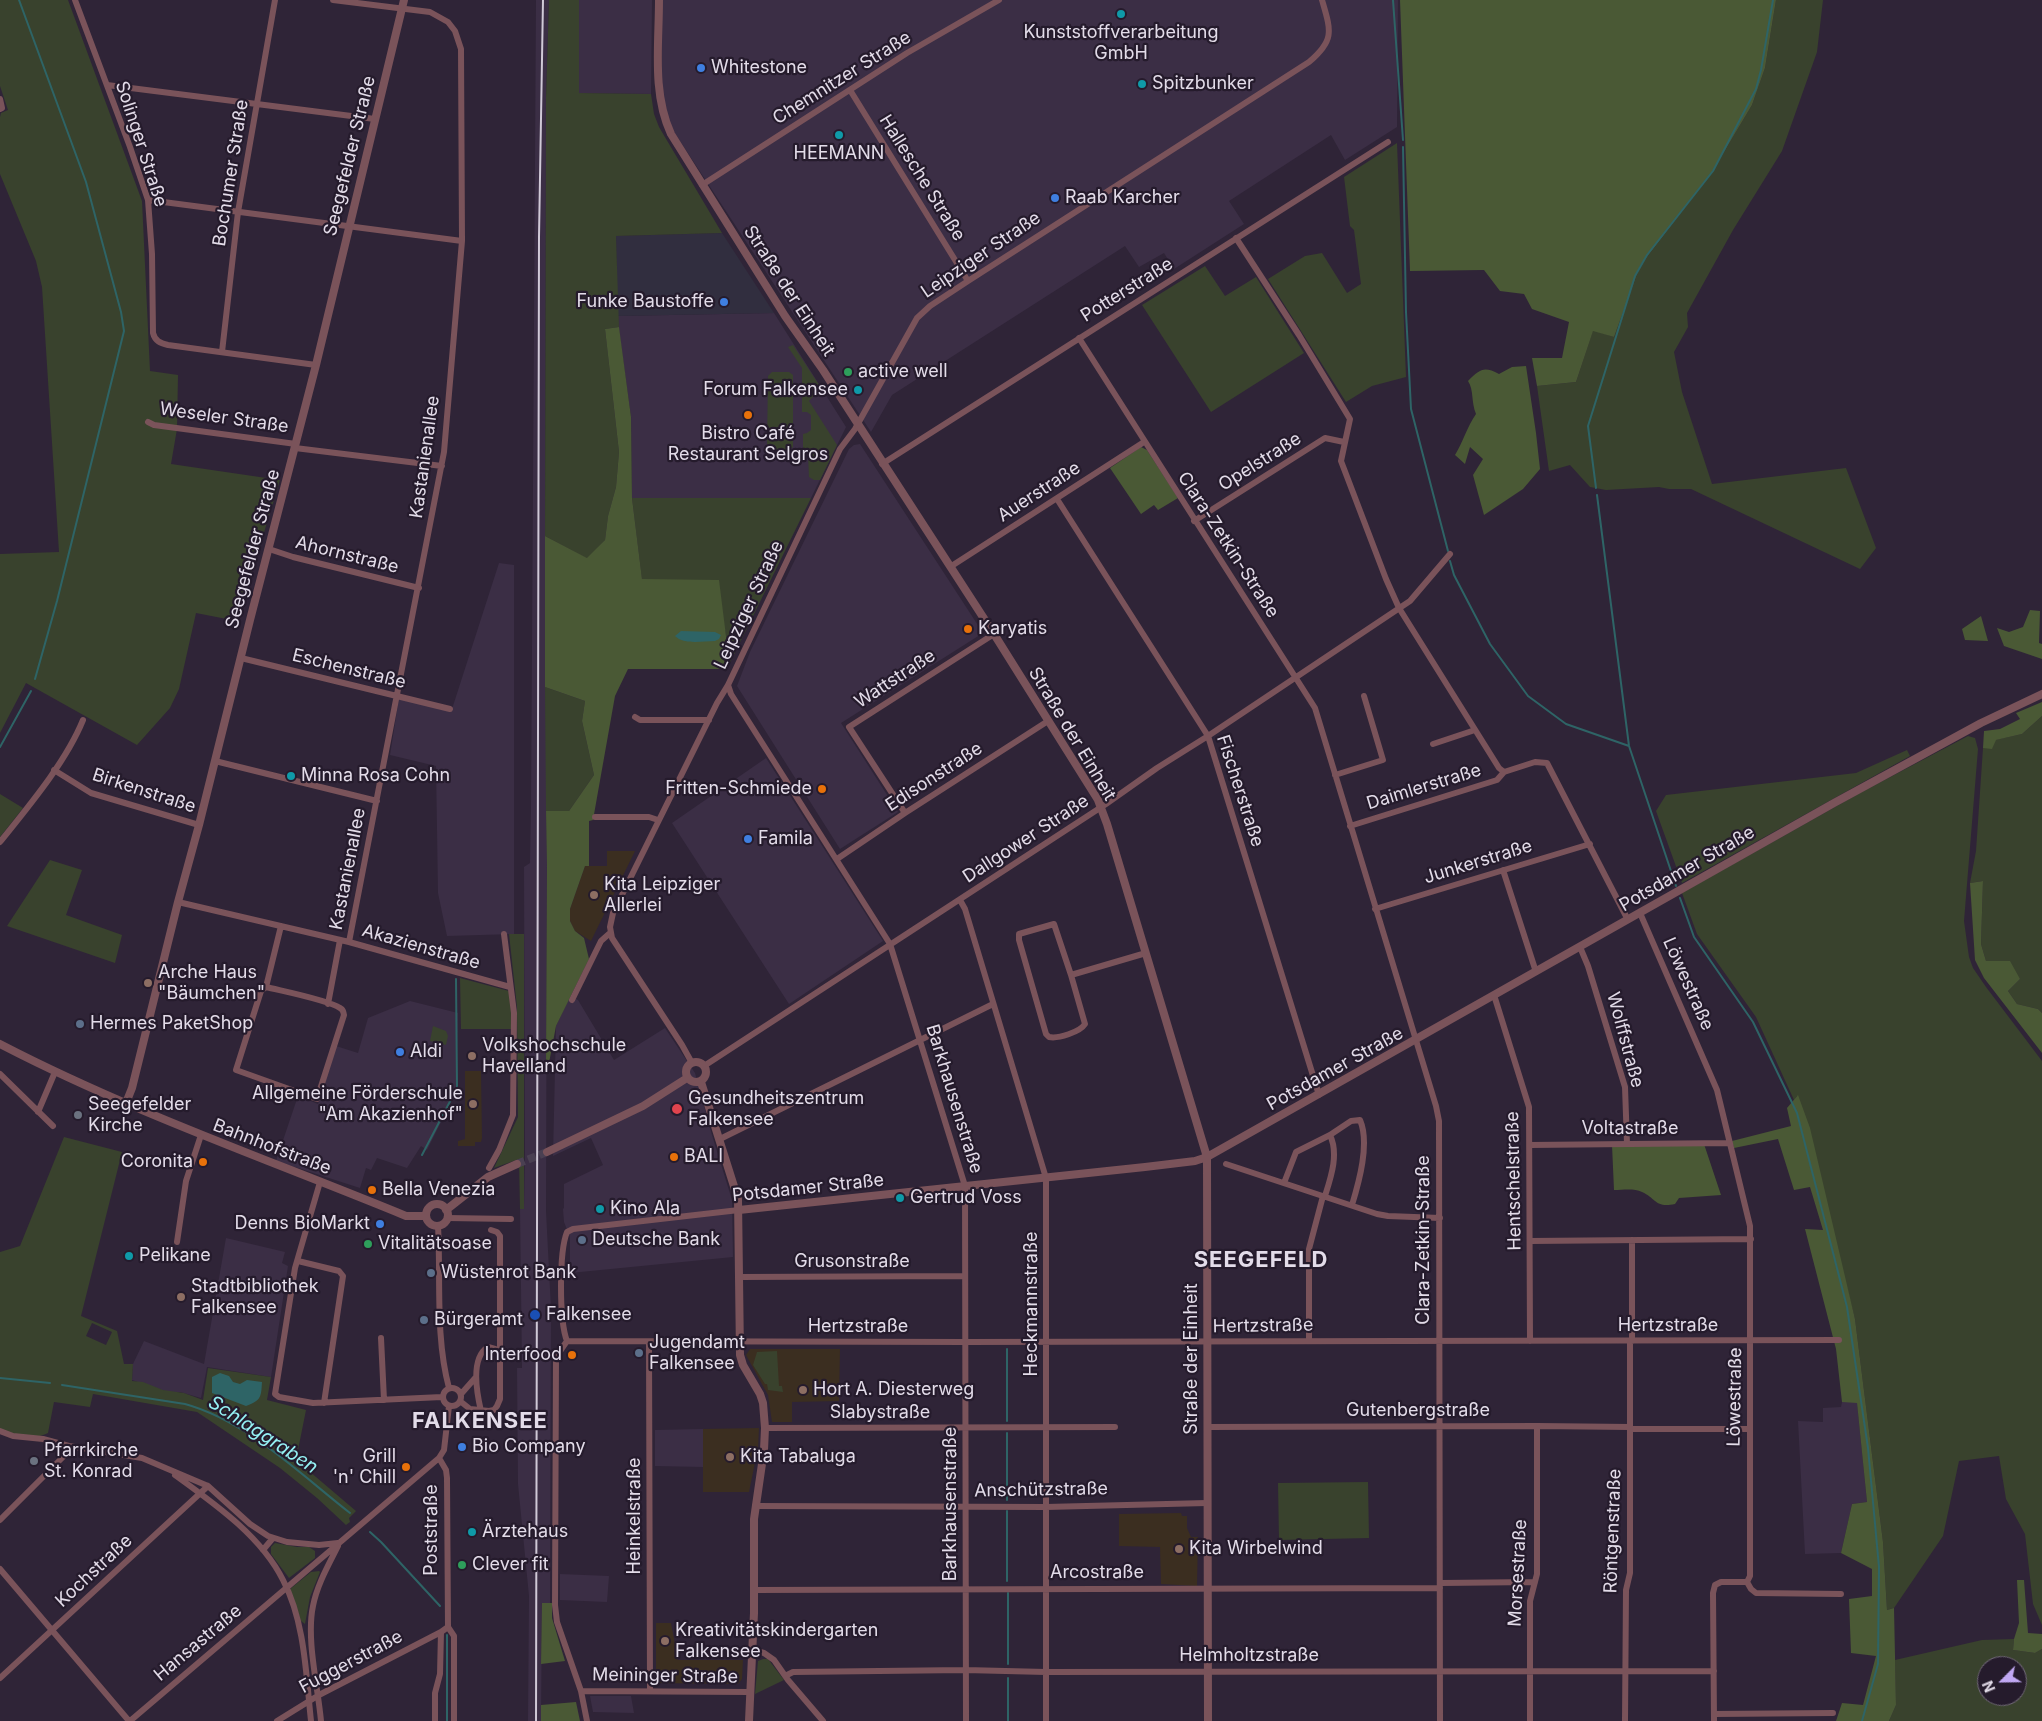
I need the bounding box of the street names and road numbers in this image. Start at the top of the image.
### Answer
street label: Chemnitzer Straße [769,27,915,129]
street label: Seegefelder Straße [320,74,380,238]
street label: Solinger Straße [110,78,172,210]
street label: Bochumer Straße [209,98,253,248]
street label: Hallesche Straße [875,111,969,245]
street label: Leipziger Straße [917,207,1045,303]
street label: Straße der Einheit [739,222,839,360]
street label: Potterstraße [1077,253,1177,327]
street label: Kastanienallee [406,394,444,520]
street label: Weseler Straße [158,398,290,438]
street label: Opelstraße [1215,428,1305,496]
street label: Auerstraße [994,457,1084,527]
street label: Seegefelder Straße [221,467,285,631]
street label: Clara-Zetkin-Straße [1173,468,1283,622]
street label: Ahornstraße [293,532,401,578]
street label: Leipziger Straße [710,537,788,673]
street label: Eschenstraße [290,644,408,694]
street label: Wattstraße [851,645,939,713]
street label: Straße der Einheit [1024,663,1120,805]
street label: Fischerstraße [1212,732,1268,850]
street label: Edisonstraße [882,738,986,816]
street label: Daimlerstraße [1364,759,1484,815]
street label: Birkenstraße [89,764,199,818]
street label: Dallgower Straße [959,790,1093,888]
street label: Kastanienallee [326,806,370,932]
street label: Potsdamer Straße [1616,822,1758,916]
street label: Junkerstraße [1421,835,1535,889]
street label: Akazienstraße [360,920,482,974]
street label: Löwestraße [1658,934,1718,1034]
street label: Wolffstraße [1602,990,1648,1090]
street label: Barkhausenstraße [921,1022,987,1176]
street label: Potsdamer Straße [1263,1023,1407,1115]
street label: Hentschelstraße [1502,1111,1526,1251]
street label: Bahnhofstraße [210,1115,334,1179]
street label: Voltastraße [1582,1118,1678,1140]
street label: Clara-Zetkin-Straße [1413,1155,1435,1325]
street label: Potsdamer Straße [731,1169,885,1207]
street label: Heckmannstraße [1021,1231,1043,1377]
street label: Grusonstraße [794,1251,910,1273]
street label: Straße der Einheit [1181,1283,1203,1435]
street label: Hertzstraße [1213,1314,1313,1338]
street label: Hertzstraße [1618,1315,1718,1337]
street label: Hertzstraße [808,1316,908,1338]
street label: Löwestraße [1723,1347,1747,1447]
street label: Gutenbergstraße [1346,1400,1490,1422]
street label: Slabystraße [830,1402,930,1424]
street label: Barkhausenstraße [940,1427,962,1581]
street label: Heinkelstraße [624,1457,646,1575]
street label: Röntgenstraße [1600,1468,1626,1594]
street label: Anschützstraße [974,1478,1108,1502]
street label: Poststraße [421,1484,443,1576]
street label: Morsestraße [1504,1519,1532,1627]
street label: Kochstraße [51,1530,137,1612]
street label: Arcostraße [1050,1562,1144,1584]
street label: Hansastraße [150,1600,246,1686]
street label: Fuggerstraße [296,1626,406,1698]
street label: Helmholtzstraße [1179,1645,1319,1667]
street label: Meininger Straße [592,1664,738,1688]

